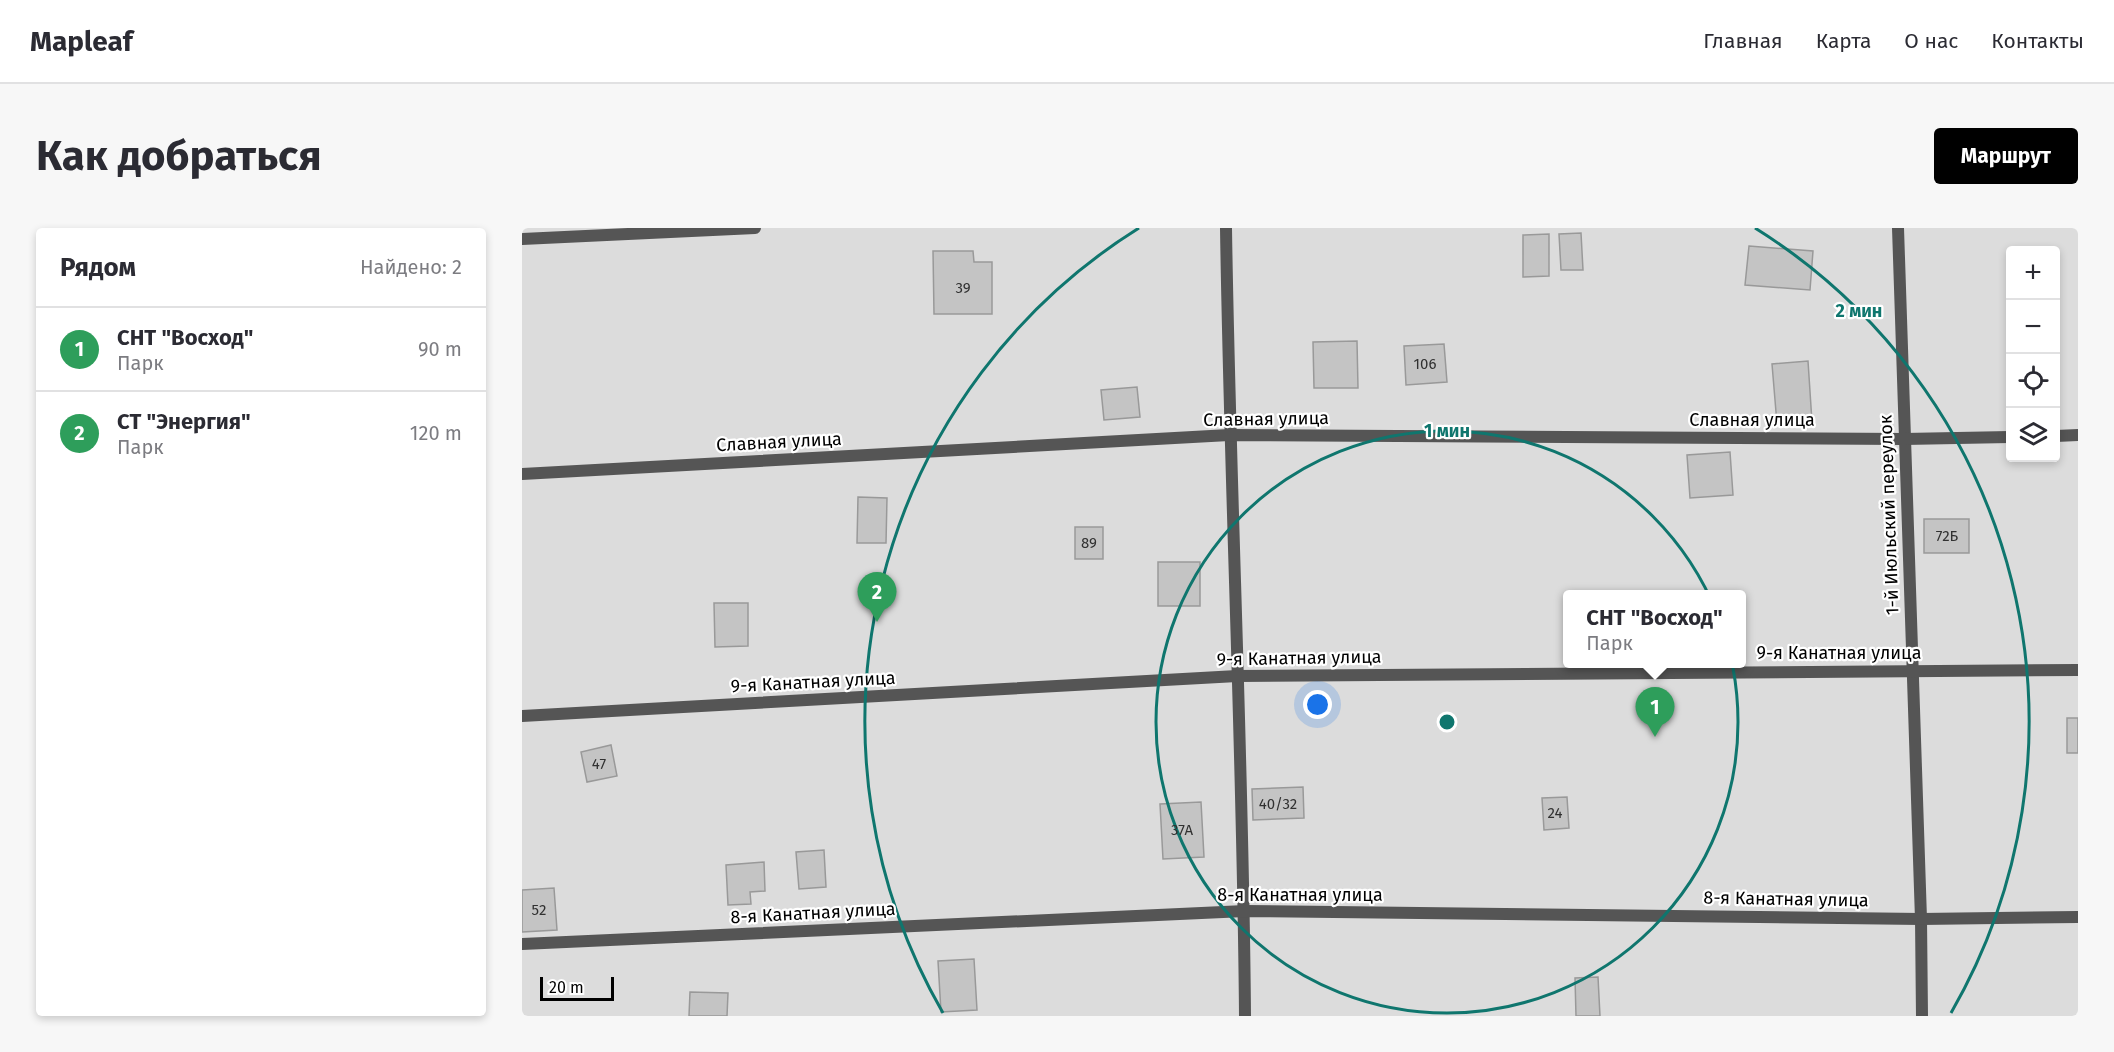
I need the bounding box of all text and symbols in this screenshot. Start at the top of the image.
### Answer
text: Mapleaf [30,25,133,58]
text: Главная [1703,28,1783,54]
text: Карта [1816,28,1871,54]
text: О нас [1904,28,1958,54]
text: Контакты [1991,28,2084,54]
button: Маршрут [1934,128,2078,184]
text: Как добраться [36,131,322,181]
map controls [2006,246,2060,462]
button: + [2006,246,2060,300]
text: Рядом [60,252,136,283]
text: Найдено: 2 [360,255,462,279]
house number: 39 [955,279,971,297]
text: 2 мин [1836,300,1882,322]
button: − [2006,300,2060,354]
text: СНТ "Восход" [117,324,254,351]
text: 1 [75,337,84,361]
text: 90 m [418,337,462,361]
text: Парк [117,351,164,375]
button: locate [2006,354,2060,408]
house number: 106 [1414,355,1436,373]
street label: Славная улица [1203,407,1329,431]
text: СТ "Энергия" [117,408,251,435]
button: layers [2006,408,2060,462]
street label: Славная улица [1689,409,1815,431]
street label: 1-й Июльский переулок [1874,414,1903,616]
text: 1 мин [1424,420,1470,442]
text: 2 [74,421,85,445]
text: 120 m [410,421,462,445]
street label: Славная улица [716,428,842,456]
text: Парк [117,435,164,459]
house number: 72Б [1936,527,1959,545]
house number: 89 [1081,534,1097,552]
pin: 2 [858,572,896,622]
popup [1563,590,1746,668]
text: СНТ "Восход" [1586,604,1723,631]
text: Парк [1586,631,1633,655]
street label: 9-я Канатная улица [1757,642,1921,664]
street label: 9-я Канатная улица [1216,646,1382,670]
street label: 9-я Канатная улица [730,667,896,697]
pin: 1 [1636,688,1674,737]
your location [1303,690,1332,719]
centre of rings [1437,712,1457,732]
house number: 47 [592,755,606,773]
house number: 40/32 [1259,795,1297,813]
house number: 24 [1547,804,1563,822]
house number: 37А [1171,821,1194,839]
street label: 8-я Канатная улица [1217,884,1383,906]
street label: 8-я Канатная улица [1703,887,1869,911]
street label: 8-я Канатная улица [730,898,896,928]
house number: 52 [532,901,546,919]
scale bar [540,974,614,1002]
text: 20 m [549,978,584,997]

